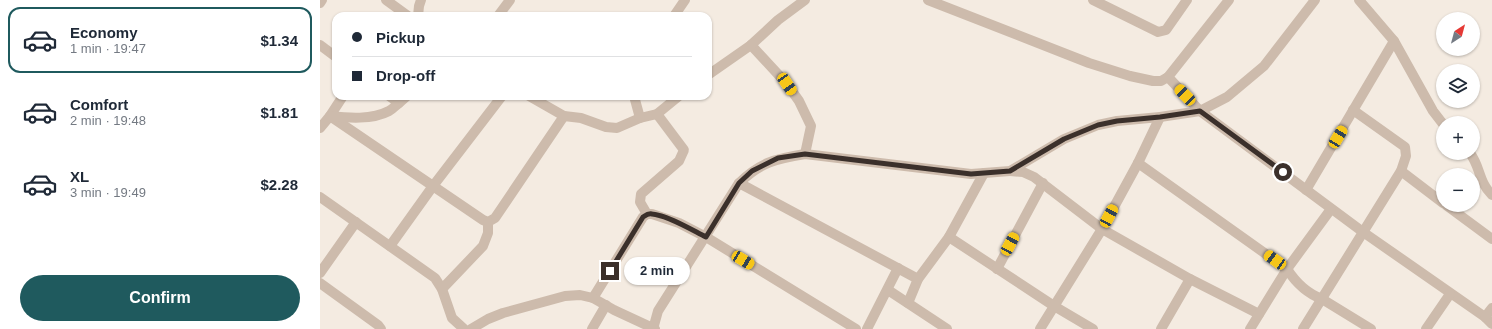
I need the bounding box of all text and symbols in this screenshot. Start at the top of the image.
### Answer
north arrow [1436,12,1480,56]
map controls [1436,12,1480,212]
icon: car [22,22,58,58]
text: Economy [70,24,138,41]
text: Pickup [376,29,425,46]
text: $1.34 [260,32,298,49]
text: 1 min · 19:47 [70,41,146,56]
button: layers [1436,64,1480,108]
text: Drop-off [376,67,435,84]
car [775,71,799,97]
car [1172,82,1198,108]
icon: car [22,94,58,130]
text: Comfort [70,96,128,113]
text: $1.81 [260,104,298,121]
text: 2 min · 19:48 [70,113,146,128]
button: + [1436,116,1480,160]
car [1327,124,1349,150]
route start [1274,163,1292,181]
icon: car [22,166,58,202]
text: XL [70,168,89,185]
button: − [1436,168,1480,212]
text: $2.28 [260,176,298,193]
text: 3 min · 19:49 [70,185,146,200]
car [1098,203,1120,229]
car [999,231,1021,257]
car [1262,248,1288,272]
car [730,249,756,271]
callout: 2 min [624,257,690,285]
route end [601,262,619,280]
text: 2 min [640,263,674,278]
button: Confirm [20,275,300,321]

